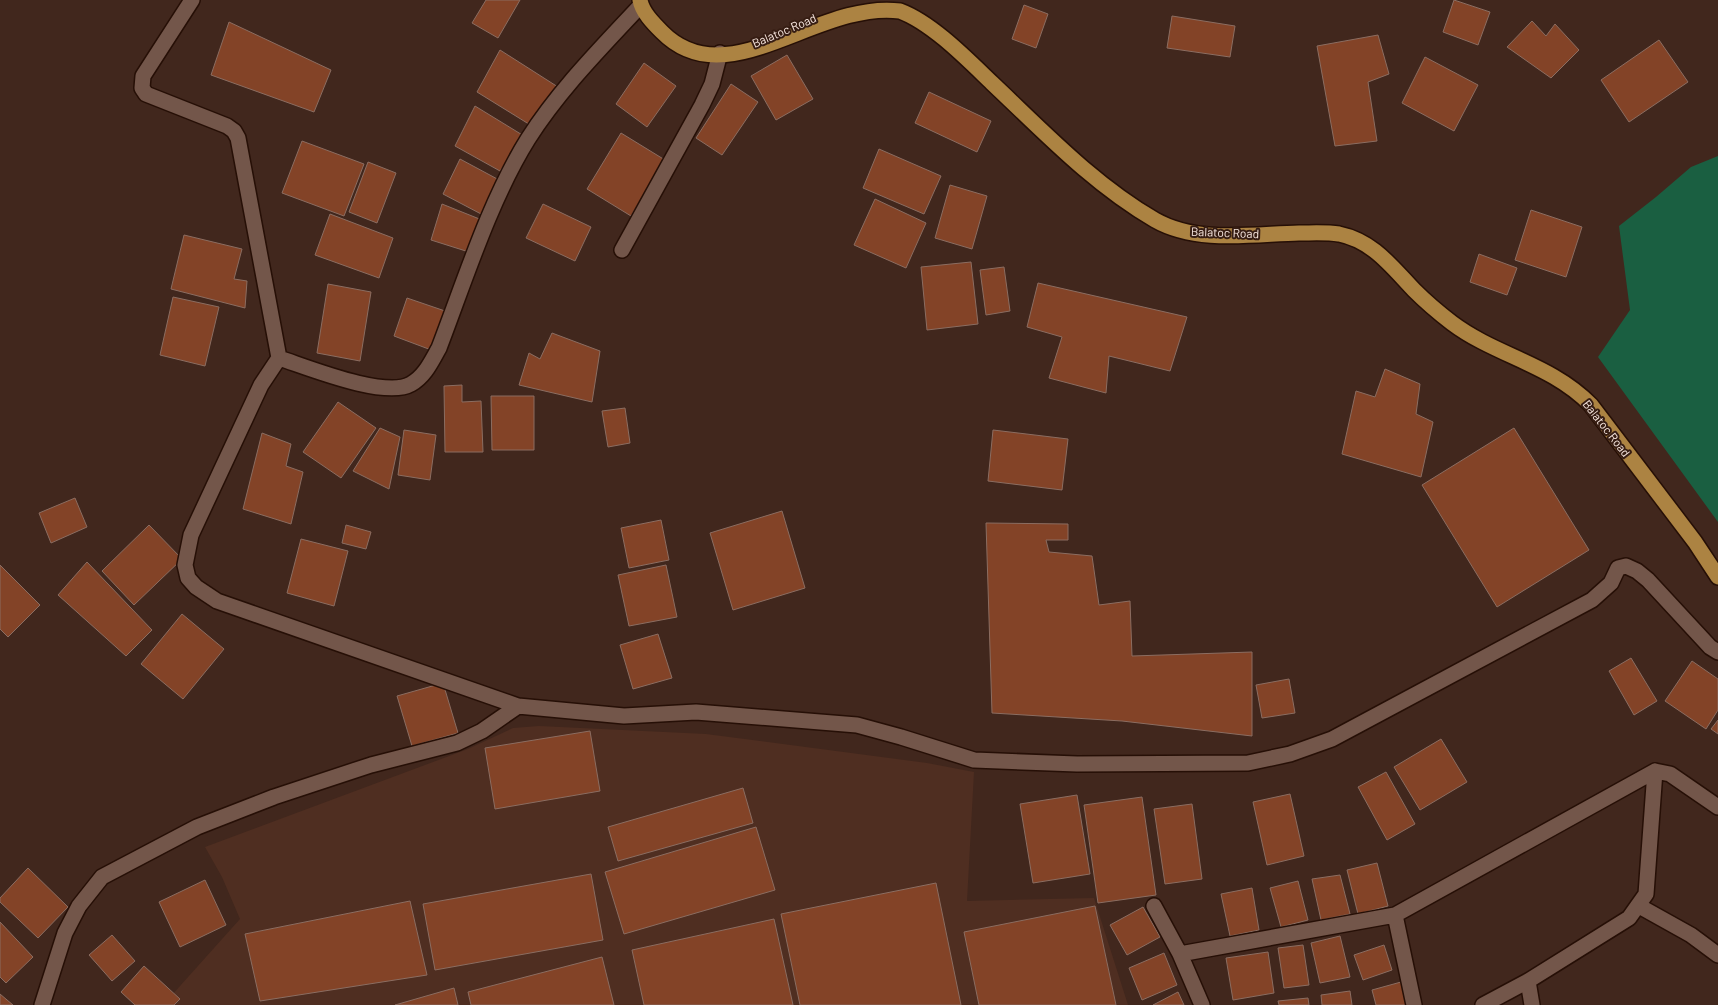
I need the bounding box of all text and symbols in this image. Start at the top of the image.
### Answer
street label: Balatoc Road [750,10,818,50]
street label: Balatoc Road [1191,224,1259,240]
street label: Balatoc Road [1580,397,1634,459]

